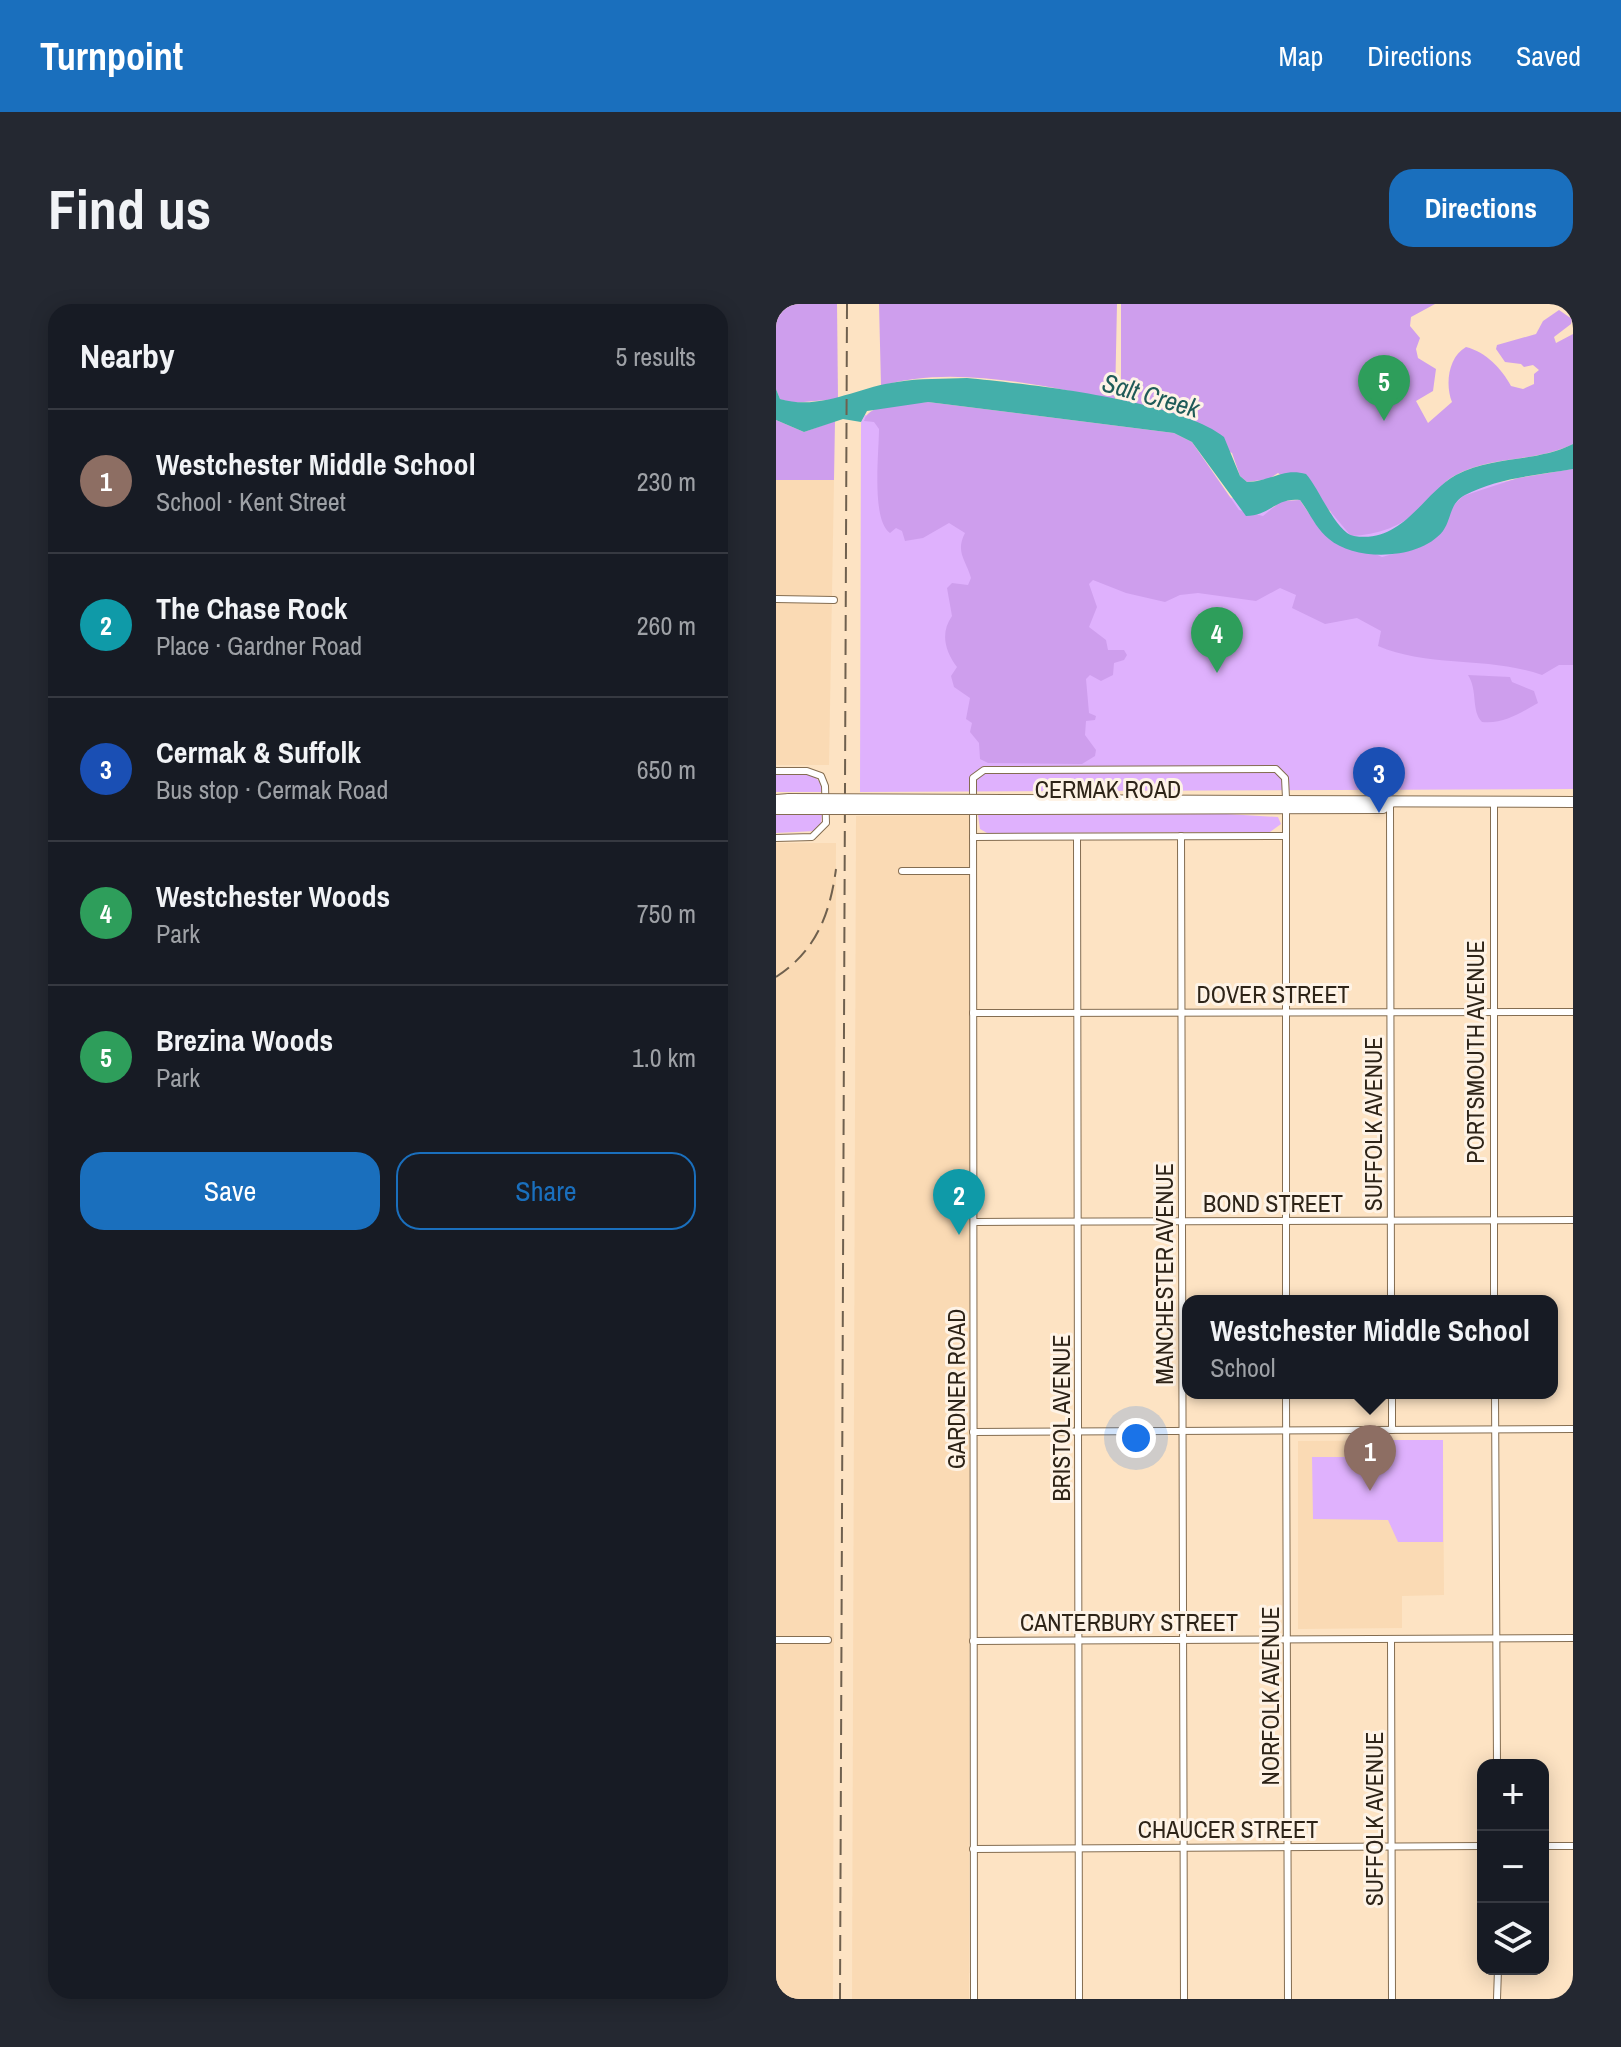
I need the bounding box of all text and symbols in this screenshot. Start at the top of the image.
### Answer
text: Turnpoint [40,31,183,82]
text: Map [1279,37,1323,75]
text: Directions [1367,37,1472,75]
text: Saved [1516,37,1581,75]
button: Directions [1389,169,1573,247]
text: Find us [48,171,211,246]
text: Nearby [80,333,175,379]
text: 5 results [615,339,696,374]
pin: 5 [1358,355,1410,421]
water label: Salt Creek [1098,364,1205,426]
text: Westchester Middle School [156,444,475,484]
text: 1 [100,464,112,499]
text: 230 m [637,464,696,499]
text: School · Kent Street [156,484,346,519]
text: The Chase Rock [156,588,347,628]
pin: 4 [1191,607,1243,673]
text: 2 [100,608,112,643]
text: 260 m [637,608,696,643]
text: Place · Gardner Road [156,628,362,663]
text: Cermak & Suffolk [156,732,361,772]
pin: 3 [1353,747,1405,813]
text: 3 [100,752,112,787]
text: 650 m [637,752,696,787]
text: Bus stop · Cermak Road [156,772,388,807]
street label: CERMAK ROAD [1035,773,1181,805]
text: Westchester Woods [156,876,390,916]
text: 4 [100,896,112,931]
text: 750 m [637,896,696,931]
text: Park [156,916,200,951]
street label: PORTSMOUTH AVENUE [1459,940,1491,1164]
street label: DOVER STREET [1196,978,1350,1010]
text: Brezina Woods [156,1020,333,1060]
street label: SUFFOLK AVENUE [1357,1037,1389,1211]
text: 5 [100,1040,112,1075]
text: 1.0 km [632,1040,696,1075]
text: Park [156,1060,200,1095]
button: Save [80,1152,380,1230]
button: Share [396,1152,696,1230]
street label: MANCHESTER AVENUE [1148,1163,1180,1385]
pin: 2 [933,1169,985,1235]
street label: BOND STREET [1203,1187,1343,1219]
popup [1182,1295,1558,1399]
street label: GARDNER ROAD [940,1309,972,1469]
text: Westchester Middle School [1210,1310,1530,1350]
street label: BRISTOL AVENUE [1045,1334,1077,1502]
text: School [1210,1350,1275,1385]
your location [1116,1418,1156,1458]
pin: 1 [1344,1425,1396,1491]
street label: CANTERBURY STREET [1020,1606,1238,1638]
street label: NORFOLK AVENUE [1254,1606,1286,1786]
street label: SUFFOLK AVENUE [1358,1732,1390,1906]
map controls [1477,1759,1549,1975]
button: + [1477,1759,1549,1831]
street label: CHAUCER STREET [1138,1813,1318,1845]
button: − [1477,1831,1549,1903]
button: layers [1477,1903,1549,1975]

